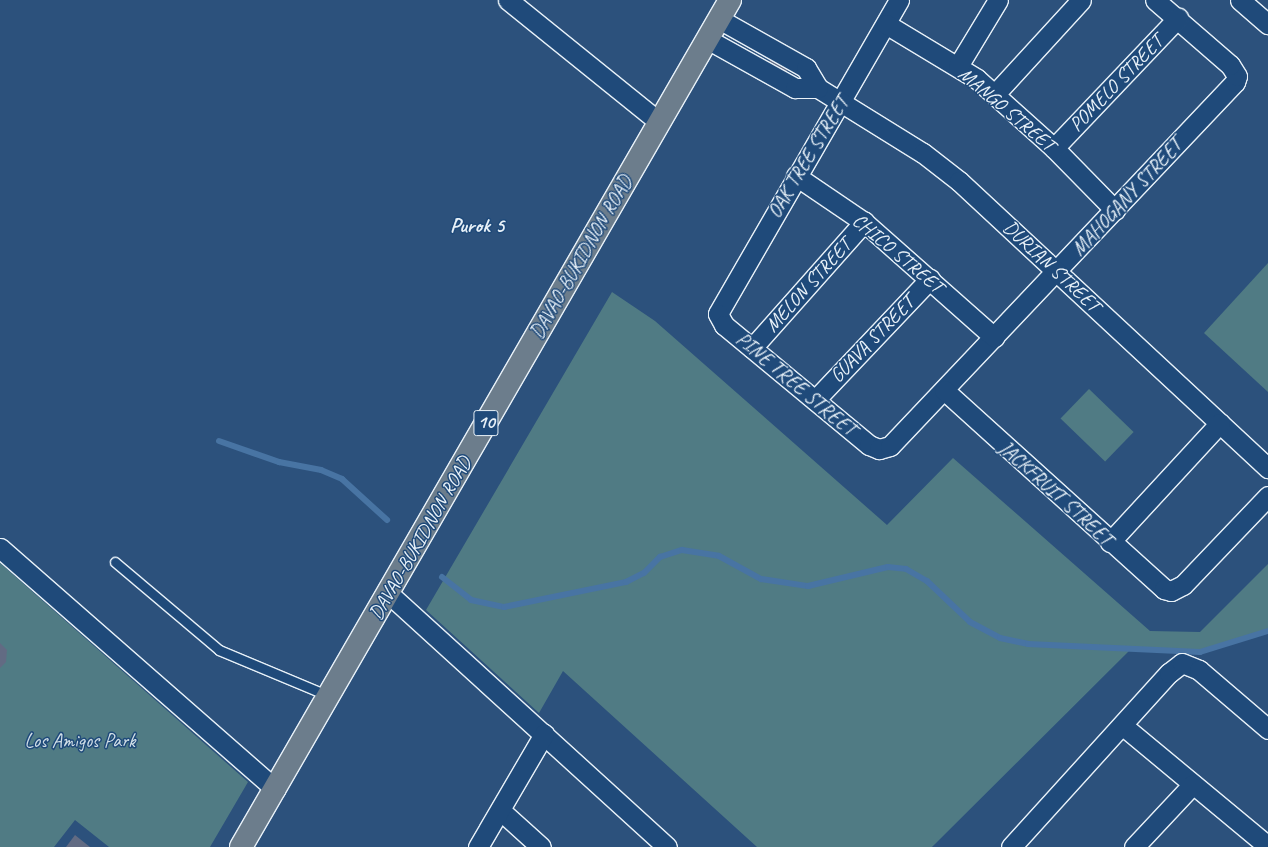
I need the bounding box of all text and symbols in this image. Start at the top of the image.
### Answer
street label: POMELO STREET [1064,30,1168,136]
street label: MANGO STREET [954,61,1060,157]
street label: OAK TREE STREET [762,91,854,223]
street label: MAHOGANY STREET [1067,133,1187,261]
street label: DAVAO-BUKIDNON ROAD [524,171,638,343]
street label: CHICO STREET [847,208,949,298]
district label: Purok 5 [450,212,504,238]
street label: DURIAN STREET [999,215,1105,317]
street label: MELON STREET [760,233,856,337]
street label: GUAVA STREET [825,291,919,387]
street label: PINE TREE STREET [732,327,860,441]
road number: 10 [473,406,499,440]
street label: JACKFRUIT STREET [994,436,1118,550]
street label: DAVAO-BUKIDNON ROAD [363,452,477,624]
park label: Los Amigos Park [25,728,135,752]

